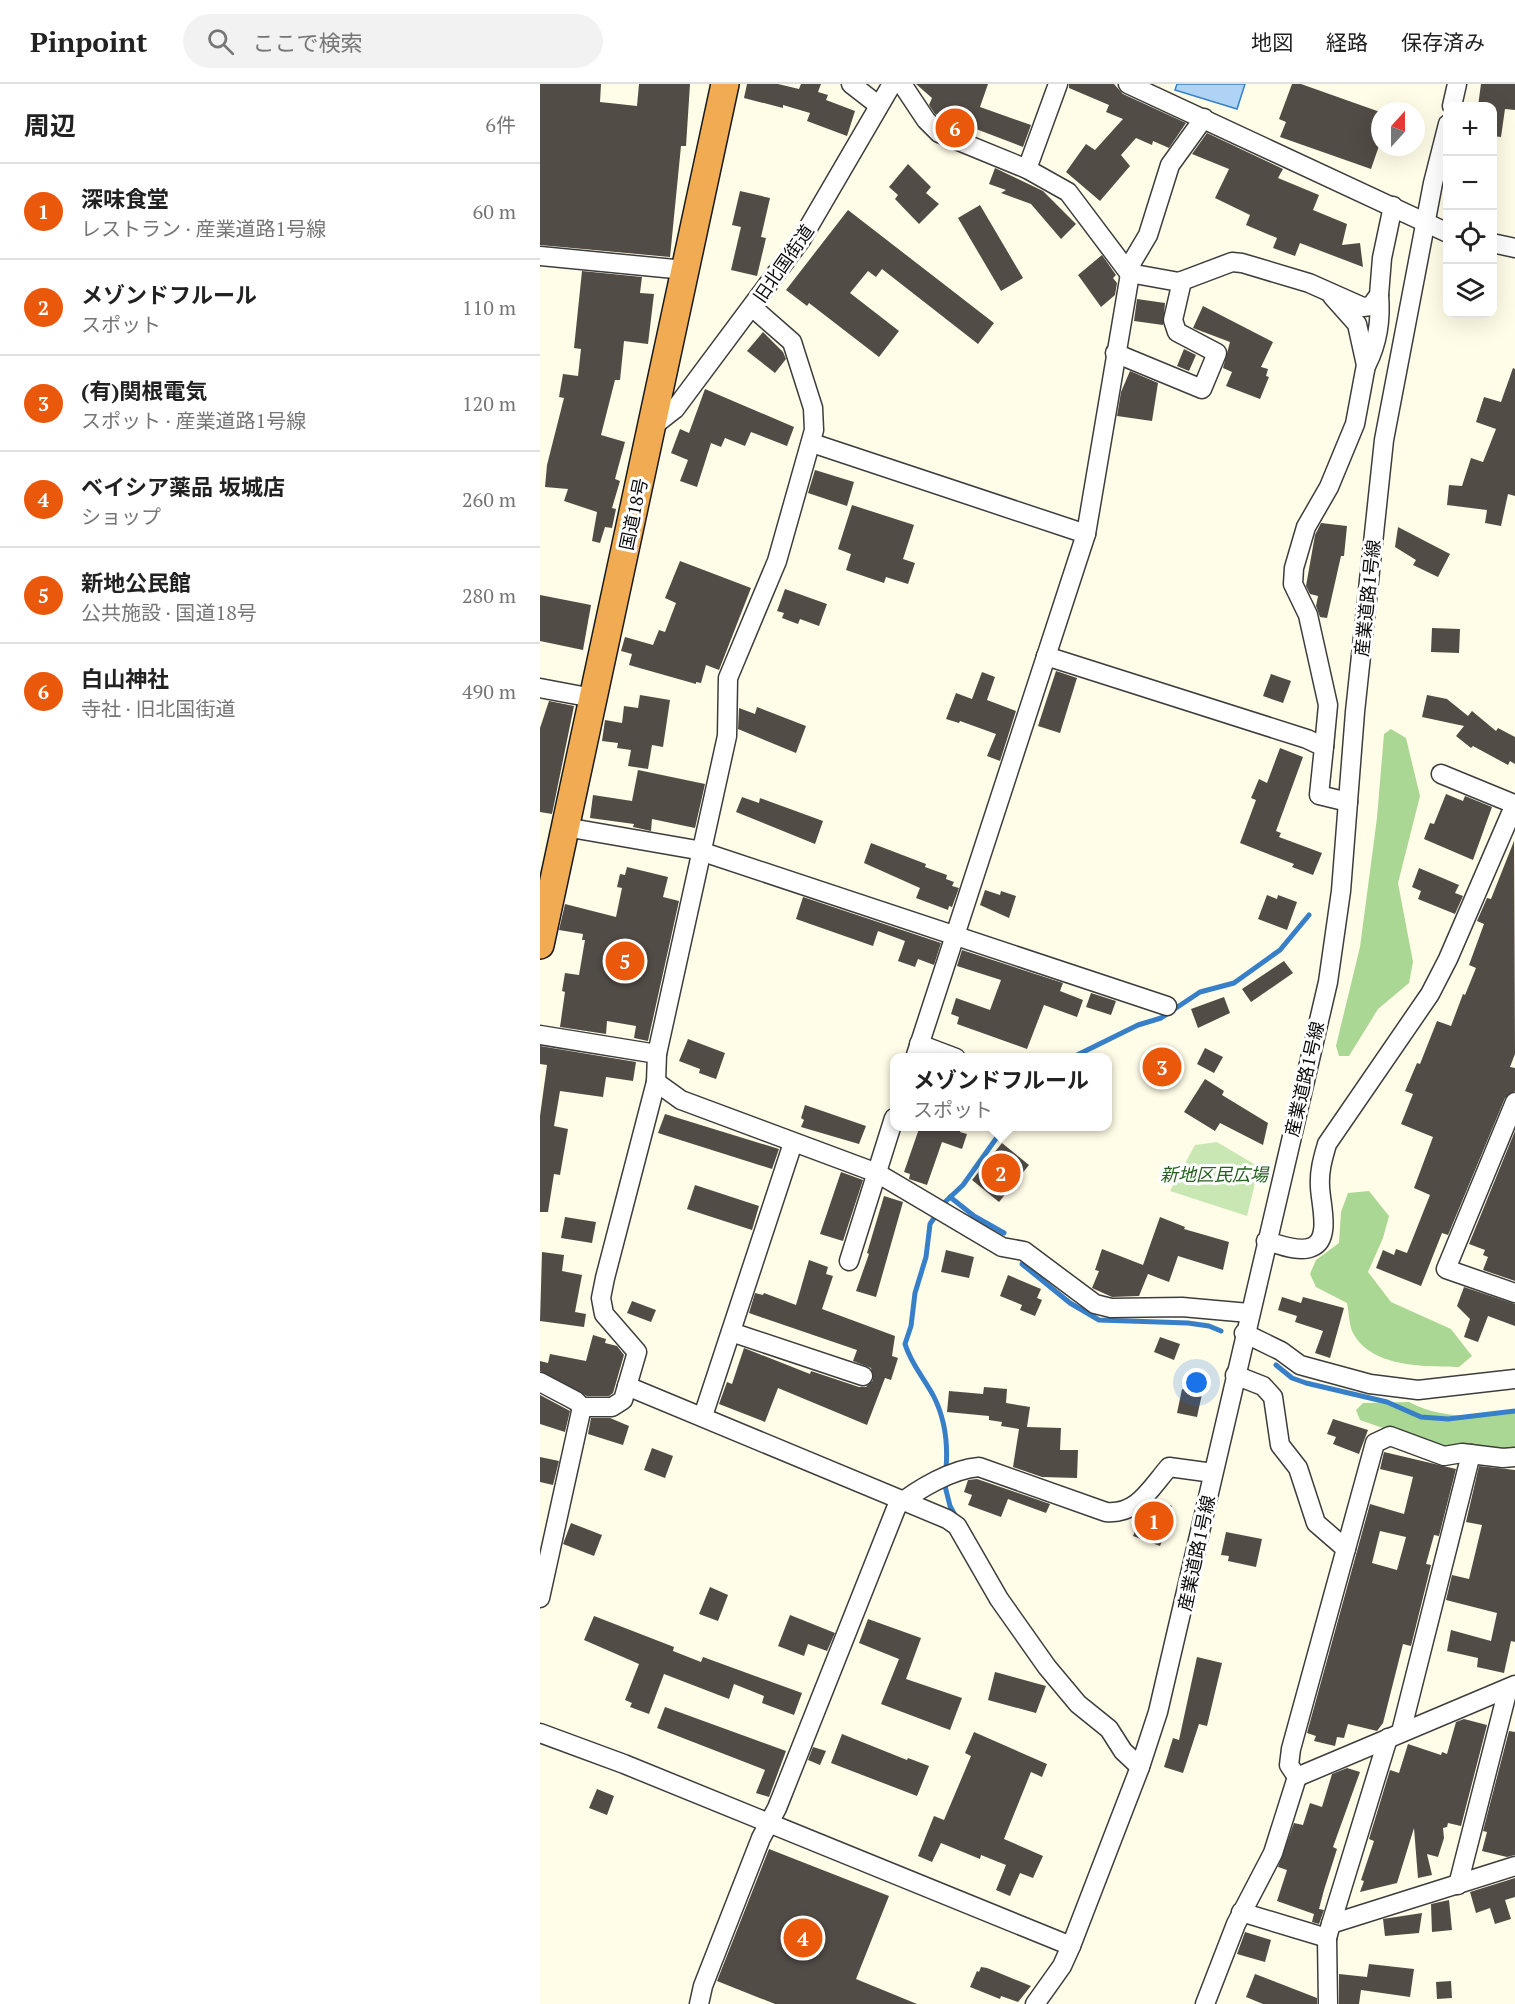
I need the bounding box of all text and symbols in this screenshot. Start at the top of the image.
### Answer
search box [183,14,603,68]
text: Pinpoint [30,23,147,60]
icon: search [204,25,237,58]
text: ここで検索 [252,28,362,57]
text: 地図 [1251,28,1293,56]
text: 経路 [1326,28,1368,56]
text: 保存済み [1401,28,1485,56]
north arrow [1371,102,1425,156]
map controls [1443,102,1497,318]
button: + [1443,102,1497,156]
pin: 6 [936,106,974,150]
text: 周辺 [24,108,76,142]
text: 6件 [485,111,516,138]
button: − [1443,156,1497,210]
text: 深味食堂 [81,184,169,213]
text: 1 [38,198,49,225]
text: 60 m [473,198,516,225]
button: locate [1443,210,1497,264]
text: レストラン · 産業道路1号線 [81,215,326,242]
street label: 旧北国街道 [747,219,819,307]
button: layers [1443,264,1497,318]
text: メゾンドフルール [81,280,257,309]
text: 2 [38,294,49,321]
text: 110 m [462,294,516,321]
text: スポット [81,311,161,338]
text: (有)関根電気 [81,376,208,405]
text: 3 [38,390,49,417]
text: 120 m [462,390,516,417]
text: スポット · 産業道路1号線 [81,407,306,434]
text: ベイシア薬品 坂城店 [81,472,285,501]
street label: 国道18号 [614,476,652,552]
text: 4 [38,486,49,513]
text: 260 m [462,486,516,513]
text: ショップ [81,503,161,530]
street label: 産業道路1号線 [1349,538,1385,658]
text: 新地公民館 [81,568,191,597]
text: 5 [38,582,49,609]
text: 280 m [462,582,516,609]
text: 公共施設 · 国道18号 [81,599,257,626]
text: 白山神社 [81,664,169,693]
text: 6 [38,678,49,705]
text: 490 m [462,678,516,705]
text: 寺社 · 旧北国街道 [81,695,236,722]
pin: 5 [606,938,644,984]
street label: 産業道路1号線 [1279,1019,1329,1139]
pin: 3 [1142,1044,1182,1090]
popup [890,1053,1112,1131]
text: メゾンドフルール [913,1065,1089,1094]
text: スポット [913,1096,993,1123]
pin: 2 [982,1150,1020,1196]
park label: 新地区民広場 [1160,1162,1270,1186]
your location [1182,1368,1211,1397]
street label: 産業道路1号線 [1172,1493,1220,1613]
pin: 1 [1134,1498,1174,1544]
pin: 4 [784,1916,822,1960]

